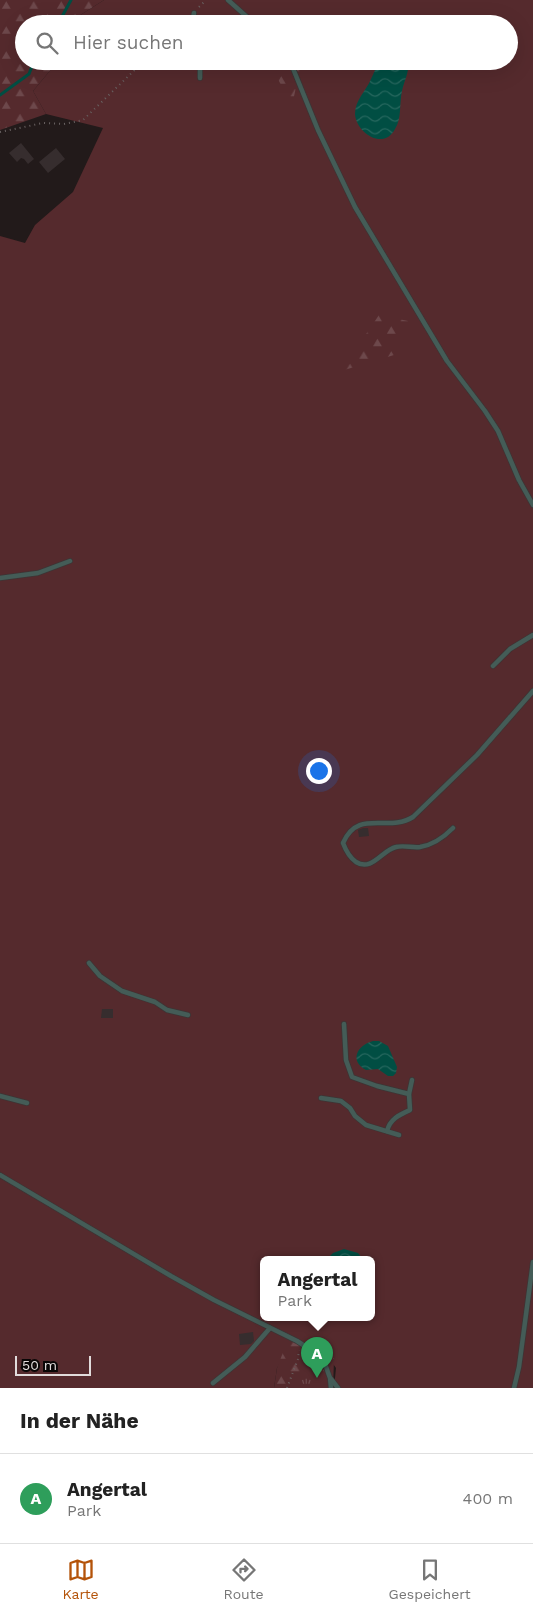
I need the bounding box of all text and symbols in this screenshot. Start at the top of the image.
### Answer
search box [15,15,518,70]
icon: search [33,29,61,57]
text: Hier suchen [73,31,184,54]
your location [306,758,332,784]
popup [260,1256,375,1321]
text: Angertal [278,1268,357,1291]
text: Park [278,1291,312,1310]
pin: A [301,1337,333,1378]
scale bar [15,1353,91,1376]
text: 50 m [22,1357,57,1373]
text: In der Nähe [20,1408,139,1433]
text: Angertal [67,1478,147,1501]
text: A [31,1489,41,1508]
text: 400 m [463,1489,513,1508]
text: Park [67,1501,101,1520]
tab: Karte [62,1556,99,1602]
tab: Route [224,1556,264,1602]
tab: Gespeichert [389,1556,471,1602]

